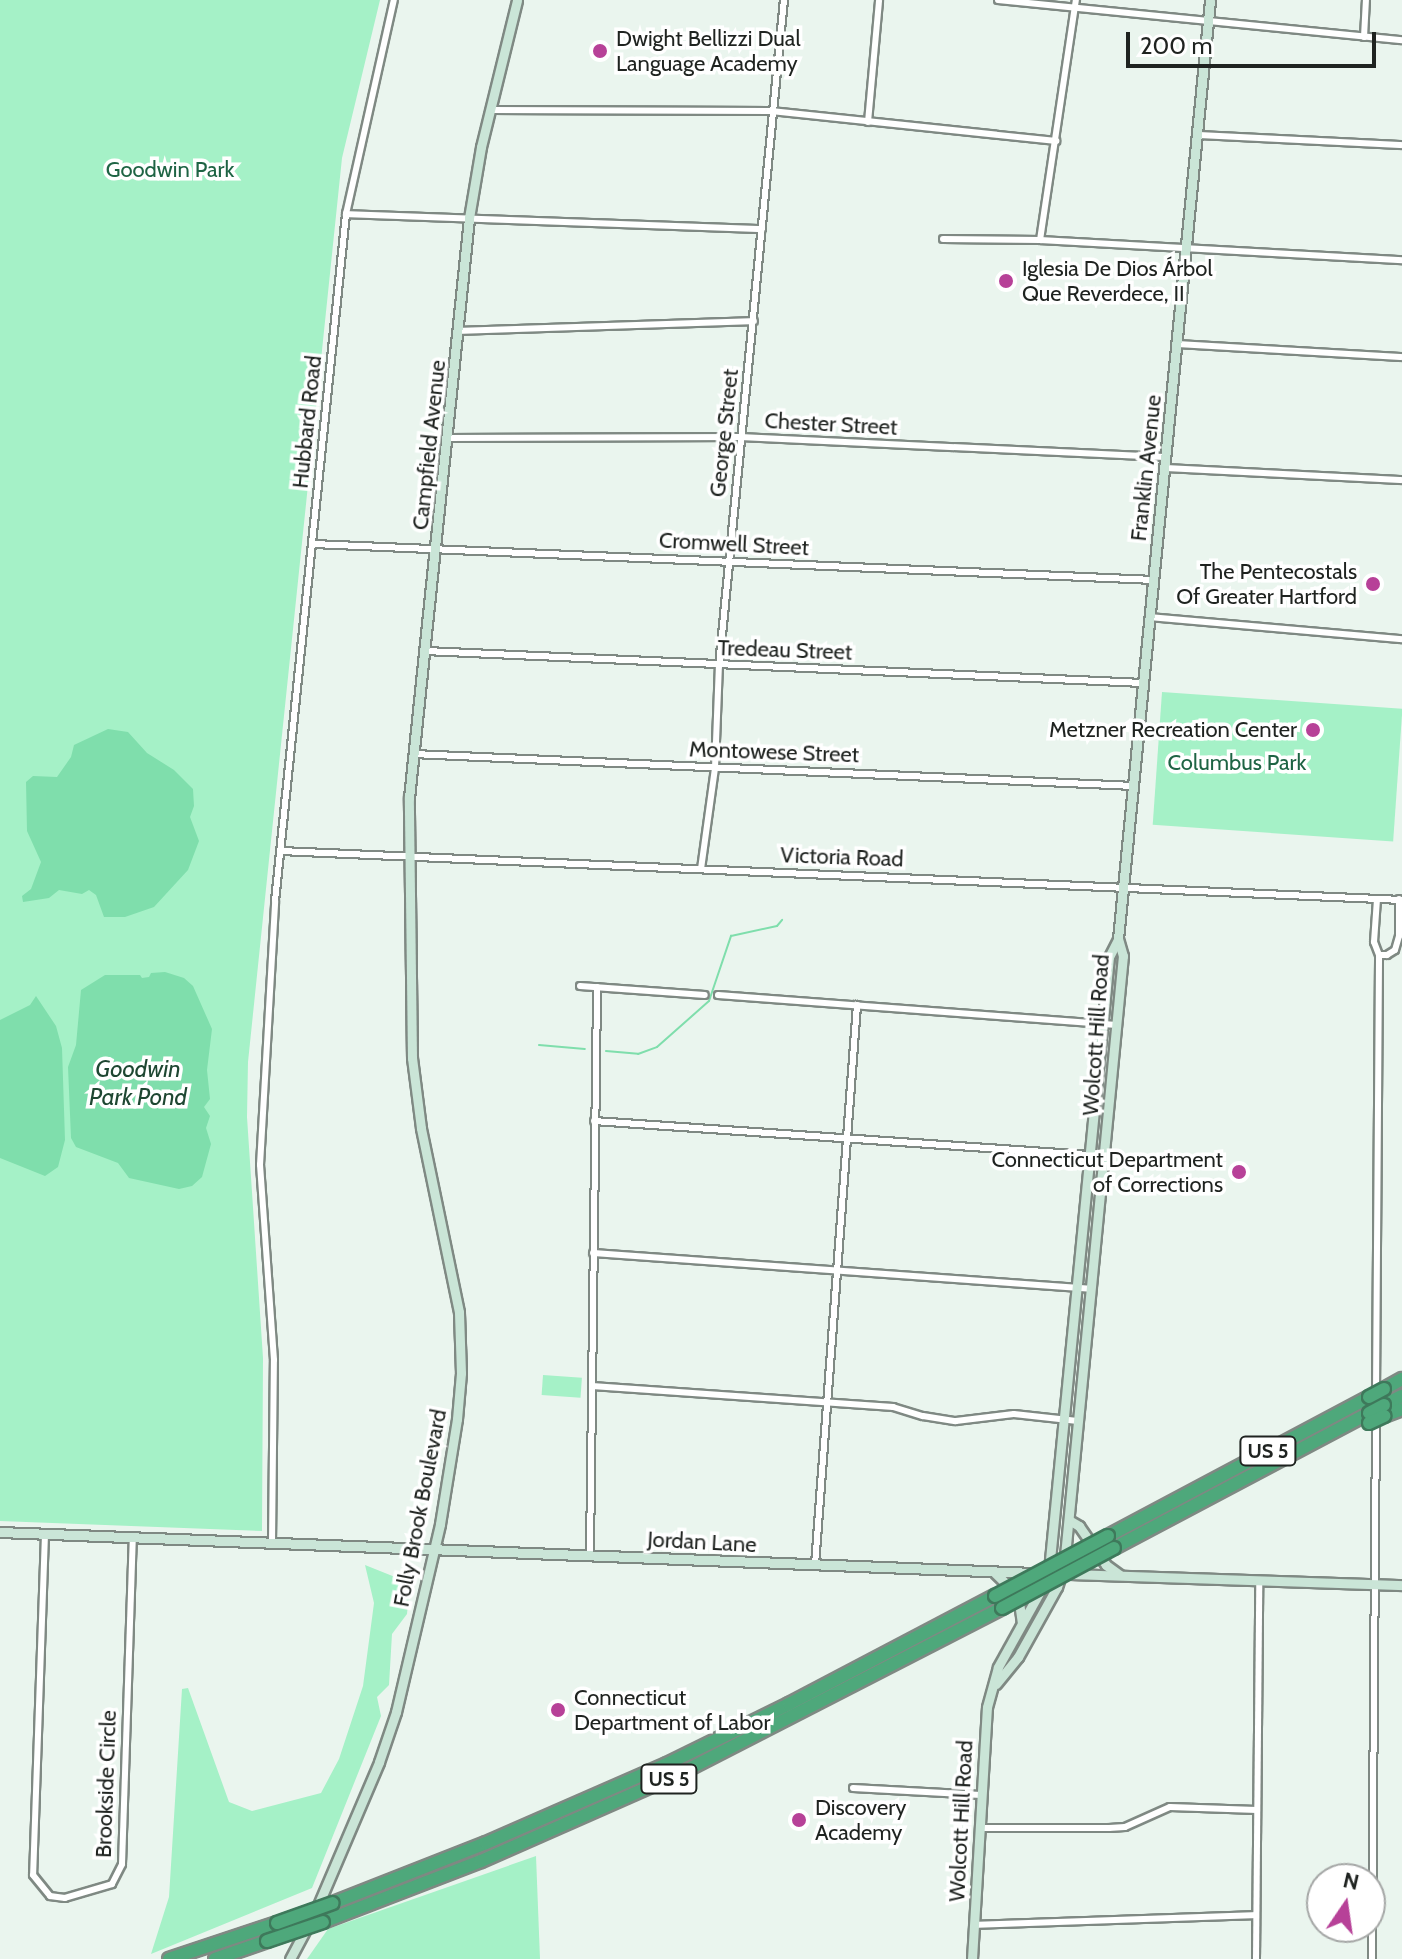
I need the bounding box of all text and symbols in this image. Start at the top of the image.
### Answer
scale bar [1130,16,1380,66]
place label: Dwight Bellizzi Dual Language Academy [616,25,801,76]
text: 200 m [1140,31,1213,60]
marker: Dwight Bellizzi Dual Language Academy [591,42,609,60]
park label: Goodwin Park [106,157,234,183]
place label: Iglesia De Dios Árbol Que Reverdece, II [1022,255,1213,306]
marker: Iglesia De Dios Árbol Que Reverdece, II [997,272,1015,290]
street label: Hubbard Road [287,354,327,490]
street label: Campfield Avenue [407,359,451,531]
street label: George Street [704,368,744,498]
street label: Franklin Avenue [1125,394,1167,542]
street label: Chester Street [764,407,898,441]
street label: Cromwell Street [658,527,810,561]
place label: The Pentecostals Of Greater Hartford [1176,558,1357,610]
marker: The Pentecostals Of Greater Hartford [1364,575,1382,593]
street label: Tredeau Street [717,634,853,666]
place label: Metzner Recreation Center [1049,717,1297,743]
marker: Metzner Recreation Center [1304,721,1322,739]
street label: Montowese Street [689,736,859,768]
park label: Columbus Park [1168,750,1306,776]
street label: Victoria Road [780,842,904,872]
street label: Wolcott Hill Road [1077,953,1115,1117]
water label: Goodwin Park Pond [89,1055,187,1111]
place label: Connecticut Department of Corrections [991,1146,1223,1198]
marker: Connecticut Department of Corrections [1230,1163,1248,1181]
street label: Folly Brook Boulevard [388,1407,452,1609]
road number: US 5 [1238,1435,1298,1467]
street label: Jordan Lane [647,1526,757,1558]
place label: Connecticut Department of Labor [574,1684,770,1736]
marker: Connecticut Department of Labor [549,1701,567,1719]
street label: Brookside Circle [90,1710,122,1858]
street label: Wolcott Hill Road [944,1740,978,1902]
road number: US 5 [639,1763,699,1795]
place label: Discovery Academy [815,1794,906,1846]
marker: Discovery Academy [790,1811,808,1829]
north arrow [1306,1863,1386,1943]
text: N [1340,1866,1362,1896]

